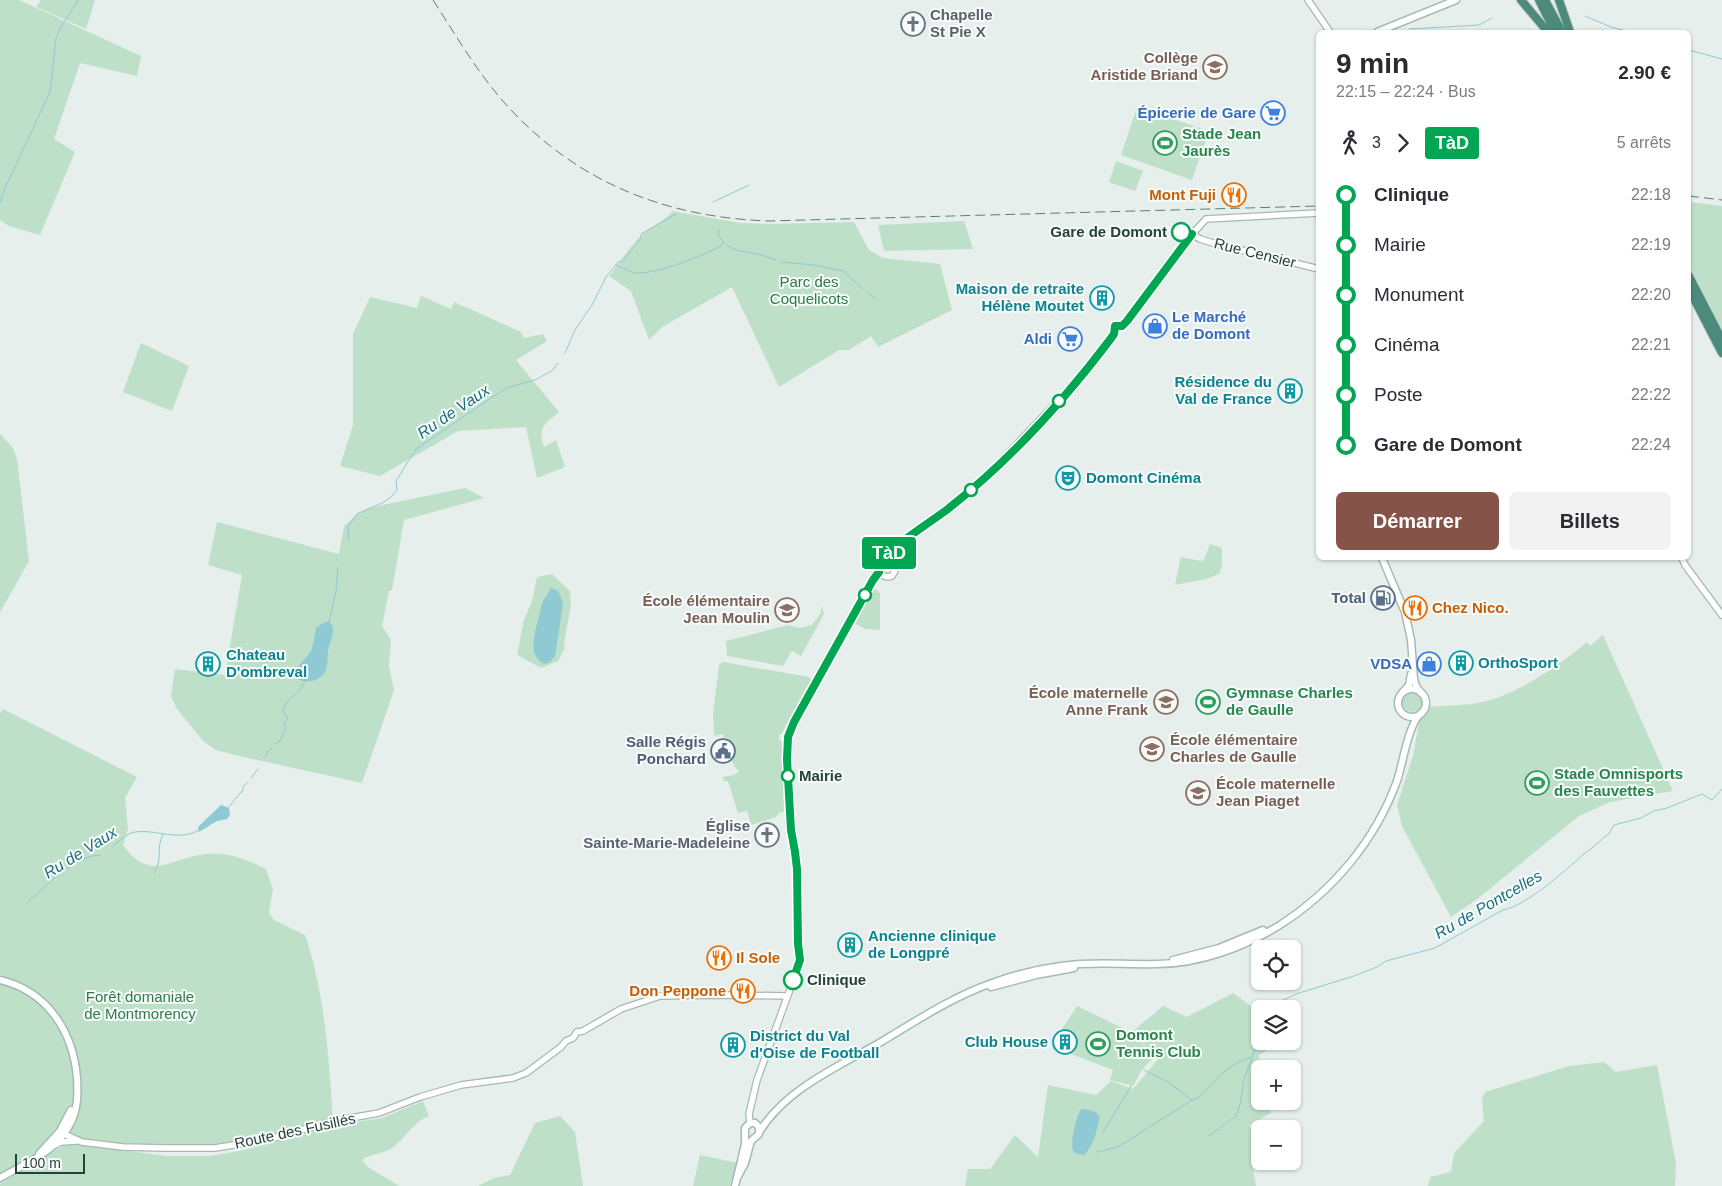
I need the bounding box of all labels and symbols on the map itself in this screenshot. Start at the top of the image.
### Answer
place label: Chapelle St Pie X [930,6,993,40]
church icon: Chapelle St Pie X [900,11,926,37]
place label: Collège Aristide Briand [1090,49,1198,83]
school or university icon: Collège Aristide Briand [1202,54,1228,80]
supermarket icon: Épicerie de Gare [1260,100,1286,126]
place label: Épicerie de Gare [1138,104,1256,121]
place label: Stade Jean Jaurès [1182,125,1261,159]
sports icon: Stade Jean Jaurès [1152,130,1178,156]
restaurant icon: Mont Fuji [1221,182,1247,208]
place label: Mont Fuji [1149,186,1216,203]
marker: Gare de Domont [1171,222,1191,242]
place label: Gare de Domont [1050,223,1167,240]
street label: Rue Censier [1213,234,1298,271]
park label: Parc des Coquelicots [770,273,848,307]
place label: Maison de retraite Hélène Moutet [956,280,1084,314]
building icon: Maison de retraite Hélène Moutet [1089,285,1115,311]
place label: Le Marché de Domont [1172,308,1250,342]
shop icon: Le Marché de Domont [1142,313,1168,339]
supermarket icon: Aldi [1057,326,1083,352]
place label: Aldi [1024,330,1052,347]
place label: Résidence du Val de France [1174,373,1272,407]
building icon: Résidence du Val de France [1277,378,1303,404]
water label: Ru de Vaux [414,381,493,442]
unlabelled marker [1052,394,1066,408]
theatre icon: Domont Cinéma [1055,465,1081,491]
place label: Domont Cinéma [1086,469,1202,486]
unlabelled marker [964,483,978,497]
line badge: TàD [860,537,918,569]
fuel station icon: Total [1370,585,1396,611]
unlabelled marker [858,588,872,602]
place label: Total [1331,589,1366,606]
place label: École élémentaire Jean Moulin [642,592,770,626]
restaurant icon: Chez Nico. [1402,595,1428,621]
school or university icon: École élémentaire Jean Moulin [774,597,800,623]
place label: Chez Nico. [1432,599,1509,616]
place label: Chateau D'ombreval [226,646,307,680]
building icon: OrthoSport [1448,650,1474,676]
building icon: Chateau D'ombreval [195,651,221,677]
shop icon: VDSA [1416,651,1442,677]
place label: OrthoSport [1478,654,1558,671]
place label: VDSA [1370,655,1412,672]
place label: École maternelle Anne Frank [1029,684,1149,718]
place label: Gymnase Charles de Gaulle [1226,684,1353,718]
school or university icon: École maternelle Anne Frank [1153,689,1179,715]
sports icon: Gymnase Charles de Gaulle [1195,689,1221,715]
place label: École élémentaire Charles de Gaulle [1170,731,1298,765]
place label: Salle Régis Ponchard [626,733,706,767]
school or university icon: École élémentaire Charles de Gaulle [1139,736,1165,762]
public building icon: Salle Régis Ponchard [710,738,736,764]
place label: Stade Omnisports des Fauvettes [1554,765,1683,799]
place label: Mairie [799,767,842,784]
marker: Mairie [781,769,795,783]
sports icon: Stade Omnisports des Fauvettes [1524,770,1550,796]
place label: École maternelle Jean Piaget [1216,775,1335,809]
school or university icon: École maternelle Jean Piaget [1185,780,1211,806]
place label: Église Sainte-Marie-Madeleine [583,817,750,851]
church icon: Église Sainte-Marie-Madeleine [754,822,780,848]
water label: Ru de Vaux [41,823,121,882]
water label: Ru de Pontcelles [1432,867,1545,942]
place label: Ancienne clinique de Longpré [868,927,996,961]
building icon: Ancienne clinique de Longpré [837,932,863,958]
restaurant icon: Il Sole [706,945,732,971]
place label: Il Sole [736,949,780,966]
marker: Clinique [783,970,803,990]
place label: Clinique [807,971,866,988]
restaurant icon: Don Peppone [730,978,756,1004]
place label: Don Peppone [629,982,726,999]
park label: Forêt domaniale de Montmorency [84,988,196,1022]
place label: Domont Tennis Club [1116,1026,1201,1060]
place label: District du Val d'Oise de Football [750,1027,879,1061]
building icon: Club House [1052,1029,1078,1055]
sports icon: Domont Tennis Club [1085,1031,1111,1057]
building icon: District du Val d'Oise de Football [720,1032,746,1058]
place label: Club House [965,1033,1048,1050]
street label: Route des Fusillés [233,1109,357,1152]
scale bar [15,1151,85,1174]

